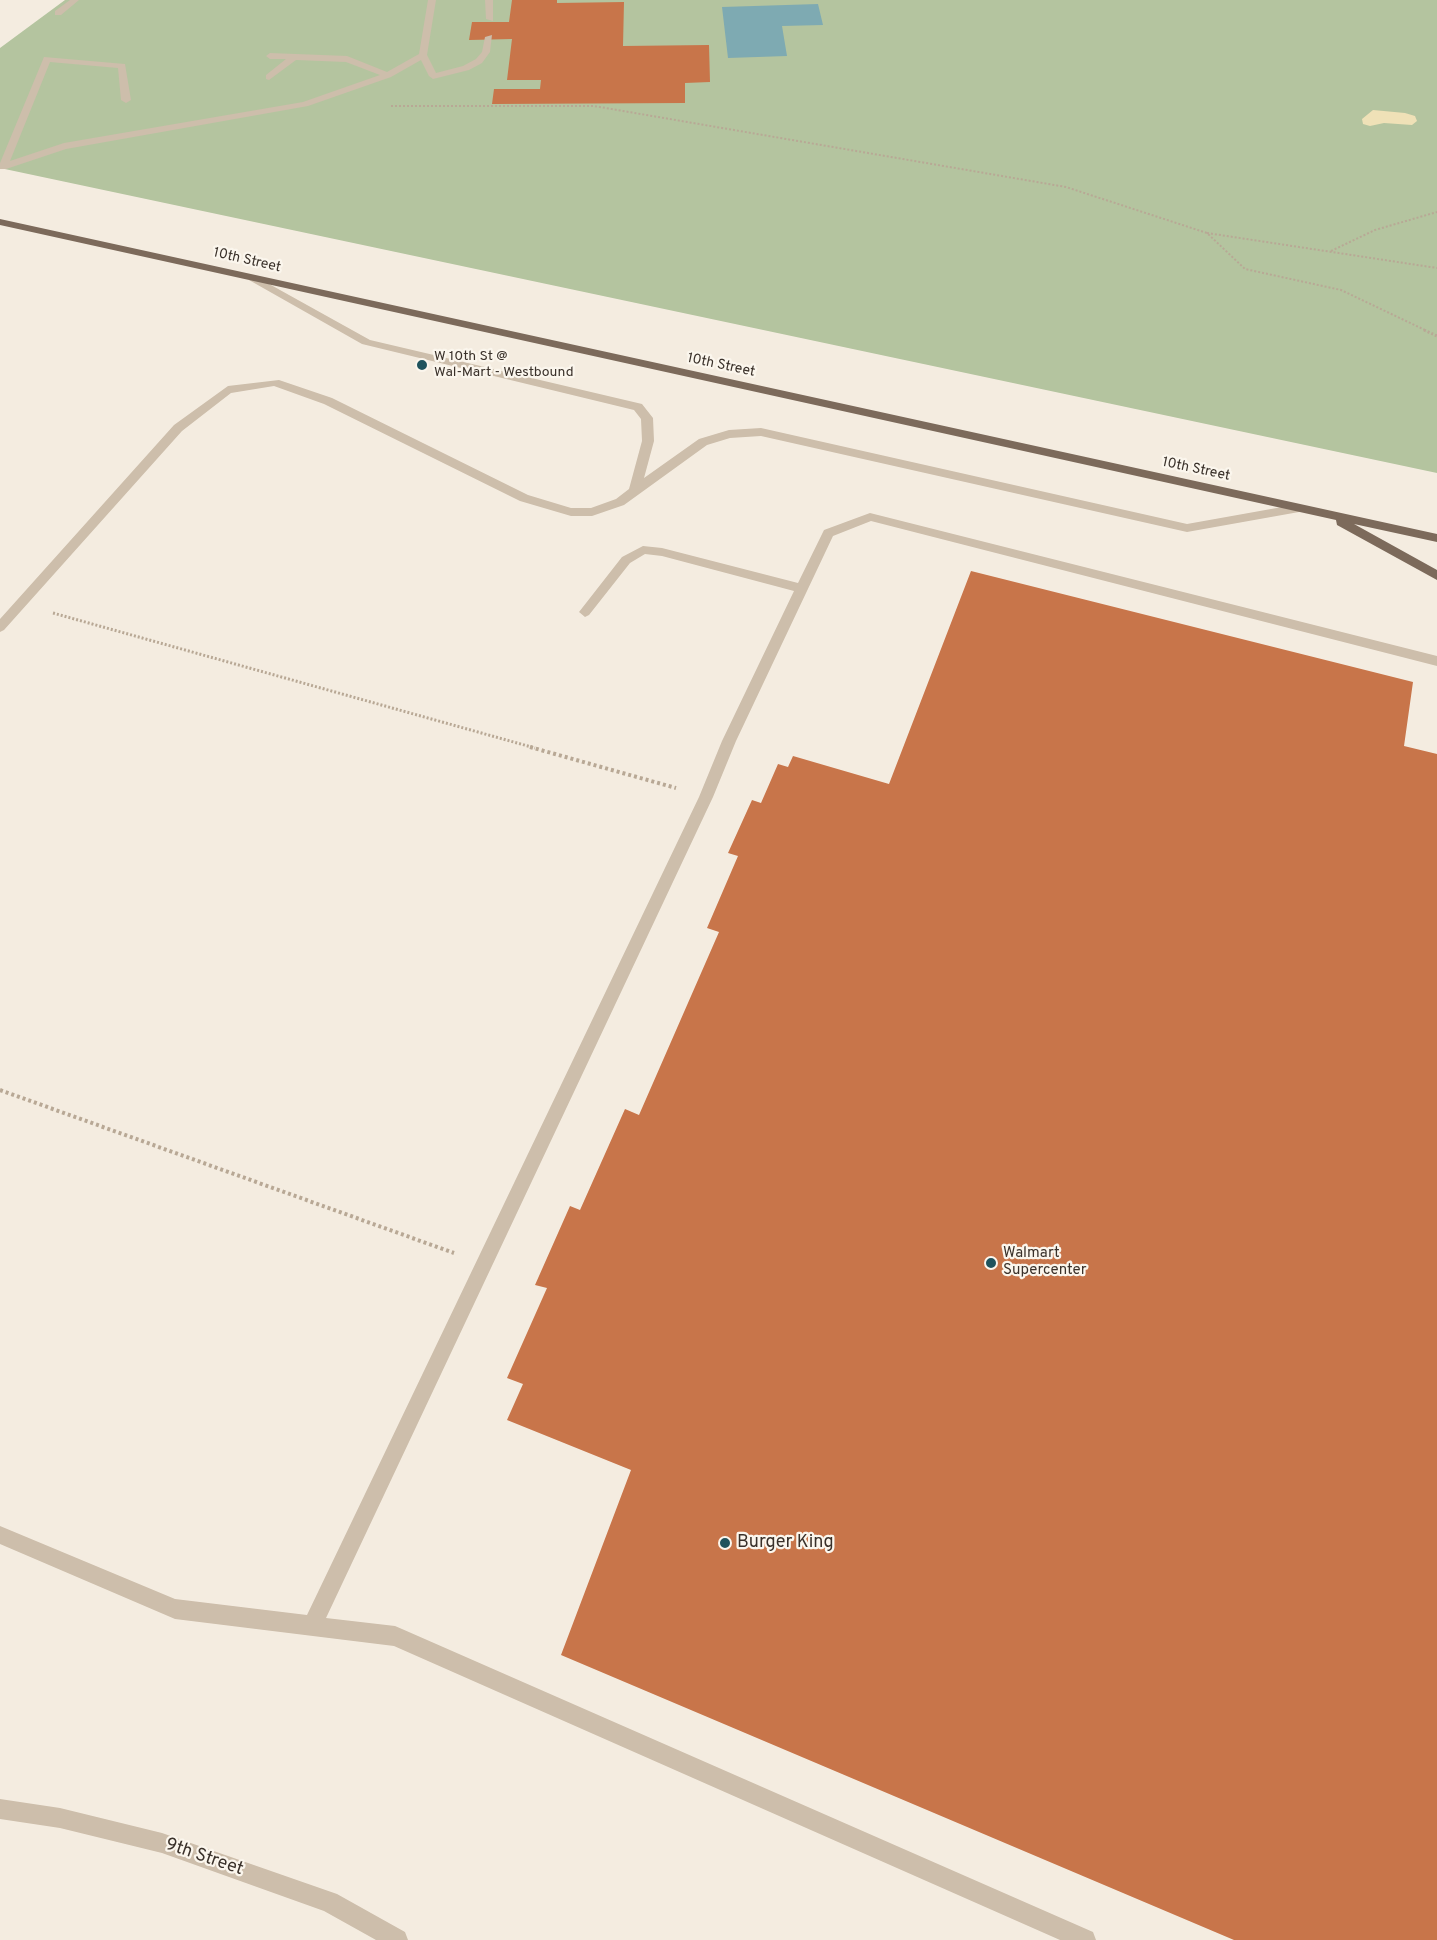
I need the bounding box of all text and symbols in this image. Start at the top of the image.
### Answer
street label: 10th Street [212,245,282,277]
place label: W 10th St @ Wal-Mart - Westbound [434,349,574,382]
street label: 10th Street [686,351,756,381]
marker: W 10th St @ Wal-Mart - Westbound [415,358,429,372]
street label: 10th Street [1161,455,1231,485]
place label: Walmart Supercenter [1003,1245,1087,1280]
marker: Walmart Supercenter [984,1256,998,1270]
place label: Burger King [737,1532,834,1554]
marker: Burger King [718,1536,732,1550]
street label: 9th Street [162,1835,246,1881]

